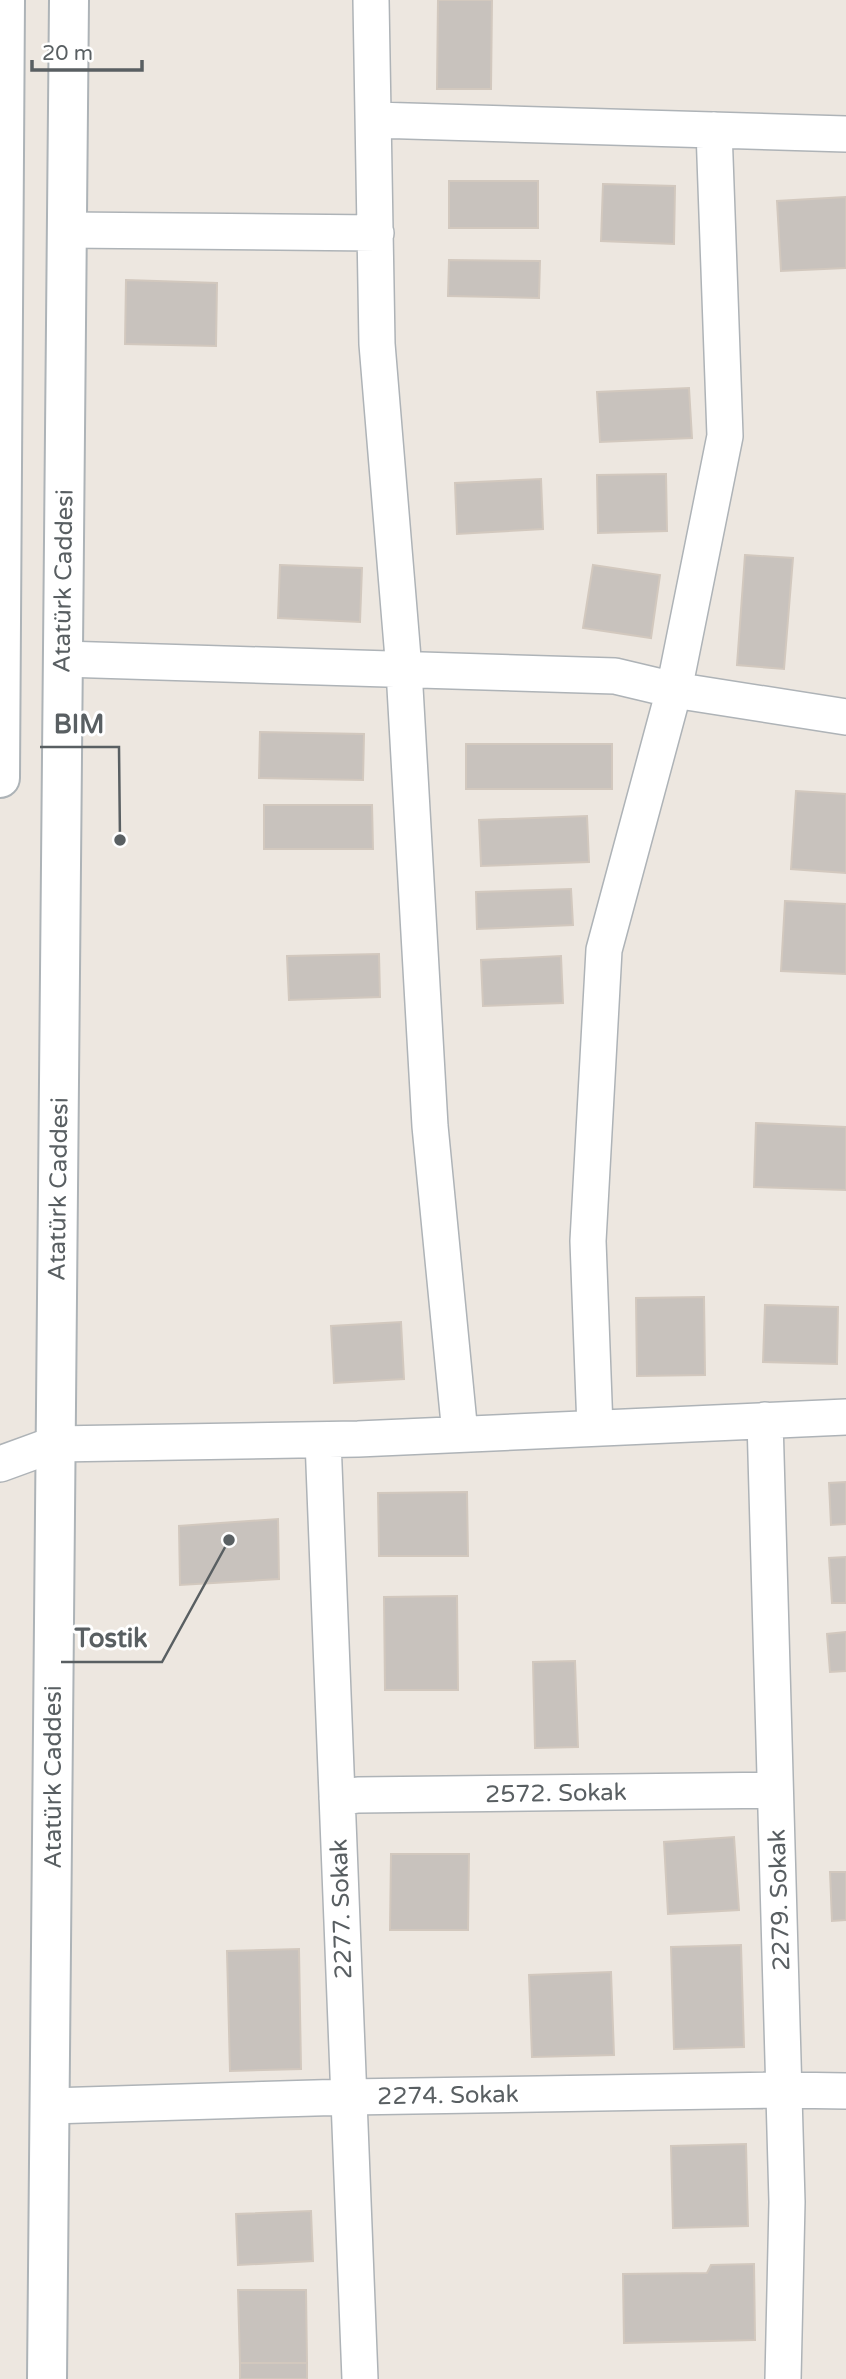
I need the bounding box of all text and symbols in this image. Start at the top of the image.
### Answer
scale bar [32,28,142,72]
text: 20 m [42,41,93,66]
street label: Atatürk Caddesi [47,489,80,673]
callout: BIM [40,700,119,747]
text: BIM [54,709,104,740]
street label: Atatürk Caddesi [42,1097,75,1281]
callout: Tostik [61,1615,162,1662]
text: Tostik [74,1623,147,1654]
street label: Atatürk Caddesi [39,1685,68,1869]
street label: 2572. Sokak [485,1778,627,1809]
street label: 2279. Sokak [763,1829,796,1971]
street label: 2277. Sokak [325,1838,358,1980]
street label: 2274. Sokak [377,2080,519,2111]

